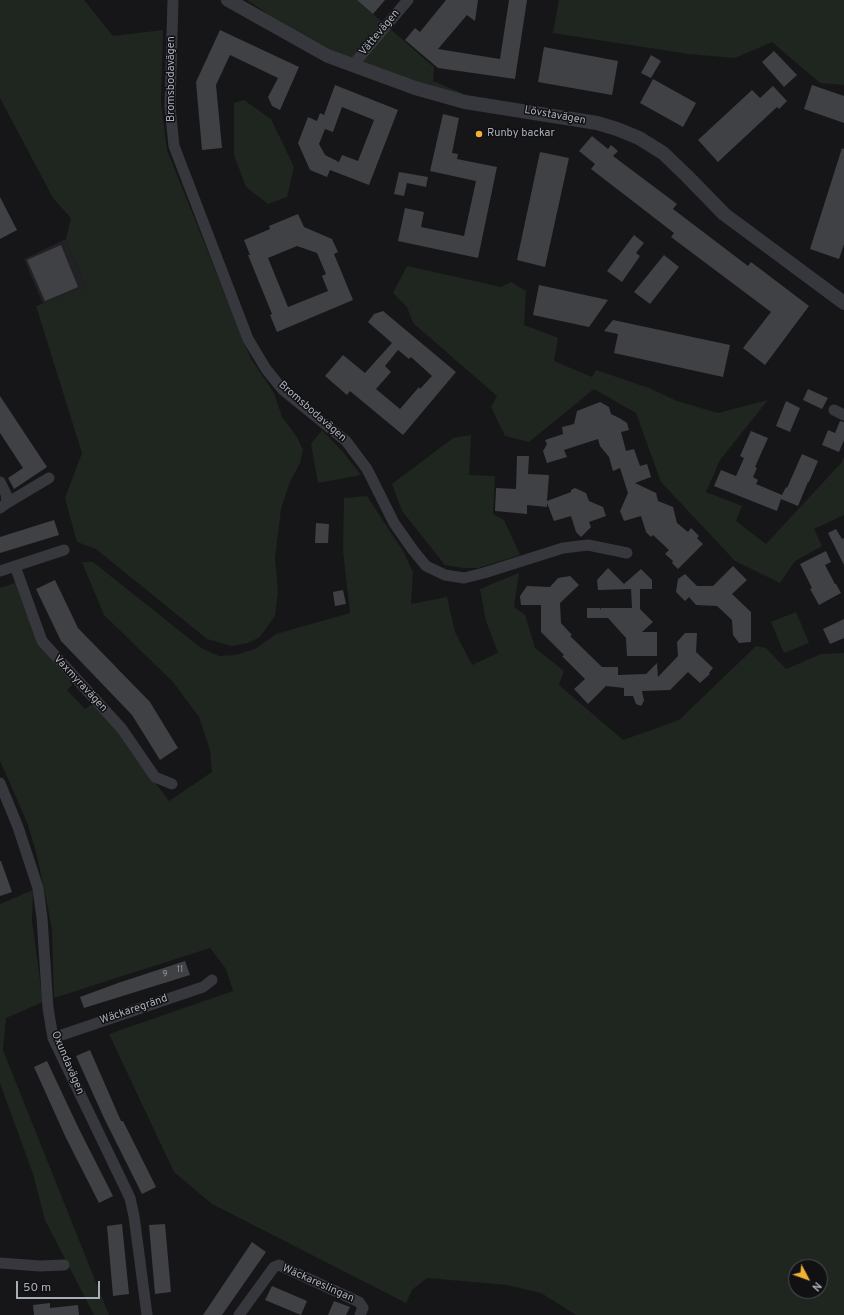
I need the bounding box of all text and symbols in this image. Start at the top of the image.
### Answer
street label: Vättevägen [357,7,403,59]
street label: Bromsbodavägen [165,36,179,122]
street label: Lövstavägen [523,104,587,128]
place label: Runby backar [487,127,555,141]
marker: Runby backar [474,129,484,139]
street label: Bromsbodavägen [275,379,349,445]
street label: Vaxmyravägen [50,653,110,715]
house number: 11 [177,965,183,975]
house number: 9 [162,970,168,980]
street label: Wäckaregränd [98,992,170,1028]
street label: Oxundavägen [48,1029,86,1097]
north arrow [788,1259,828,1299]
street label: Wäckareslingan [280,1262,356,1306]
scale bar [18,1273,102,1299]
text: N [808,1279,824,1294]
text: 50 m [23,1280,51,1296]

